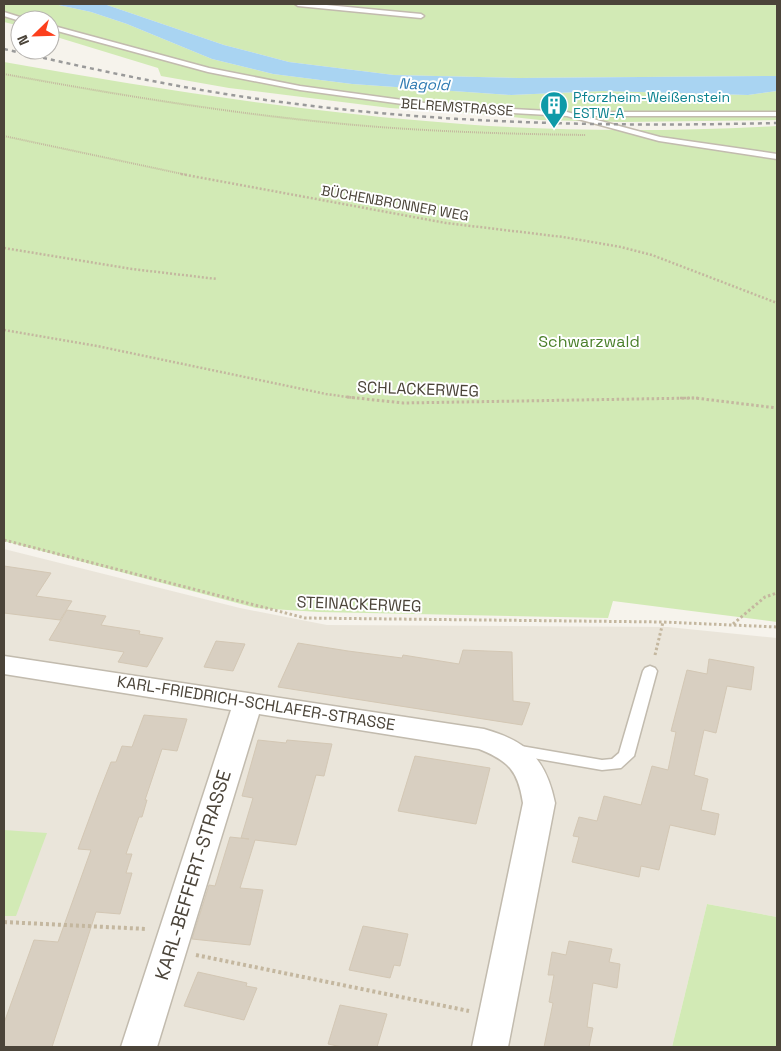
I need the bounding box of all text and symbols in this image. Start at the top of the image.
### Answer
north arrow [10,10,60,60]
text: N [13,32,33,48]
water label: Nagold [398,74,452,94]
place label: Pforzheim-Weißenstein ESTW-A [573,88,730,122]
building icon: Pforzheim-Weißenstein ESTW-A [539,90,569,129]
street label: BELREMSTRASSE [400,94,514,120]
street label: BÜCHENBRONNER WEG [320,181,470,225]
park label: Schwarzwald [538,331,640,352]
street label: SCHLACKERWEG [357,376,479,402]
street label: STEINACKERWEG [296,591,422,617]
street label: KARL-FRIEDRICH-SCHLAFER-STRASSE [115,671,397,735]
street label: KARL-BEFFERT-STRASSE [149,767,237,983]

